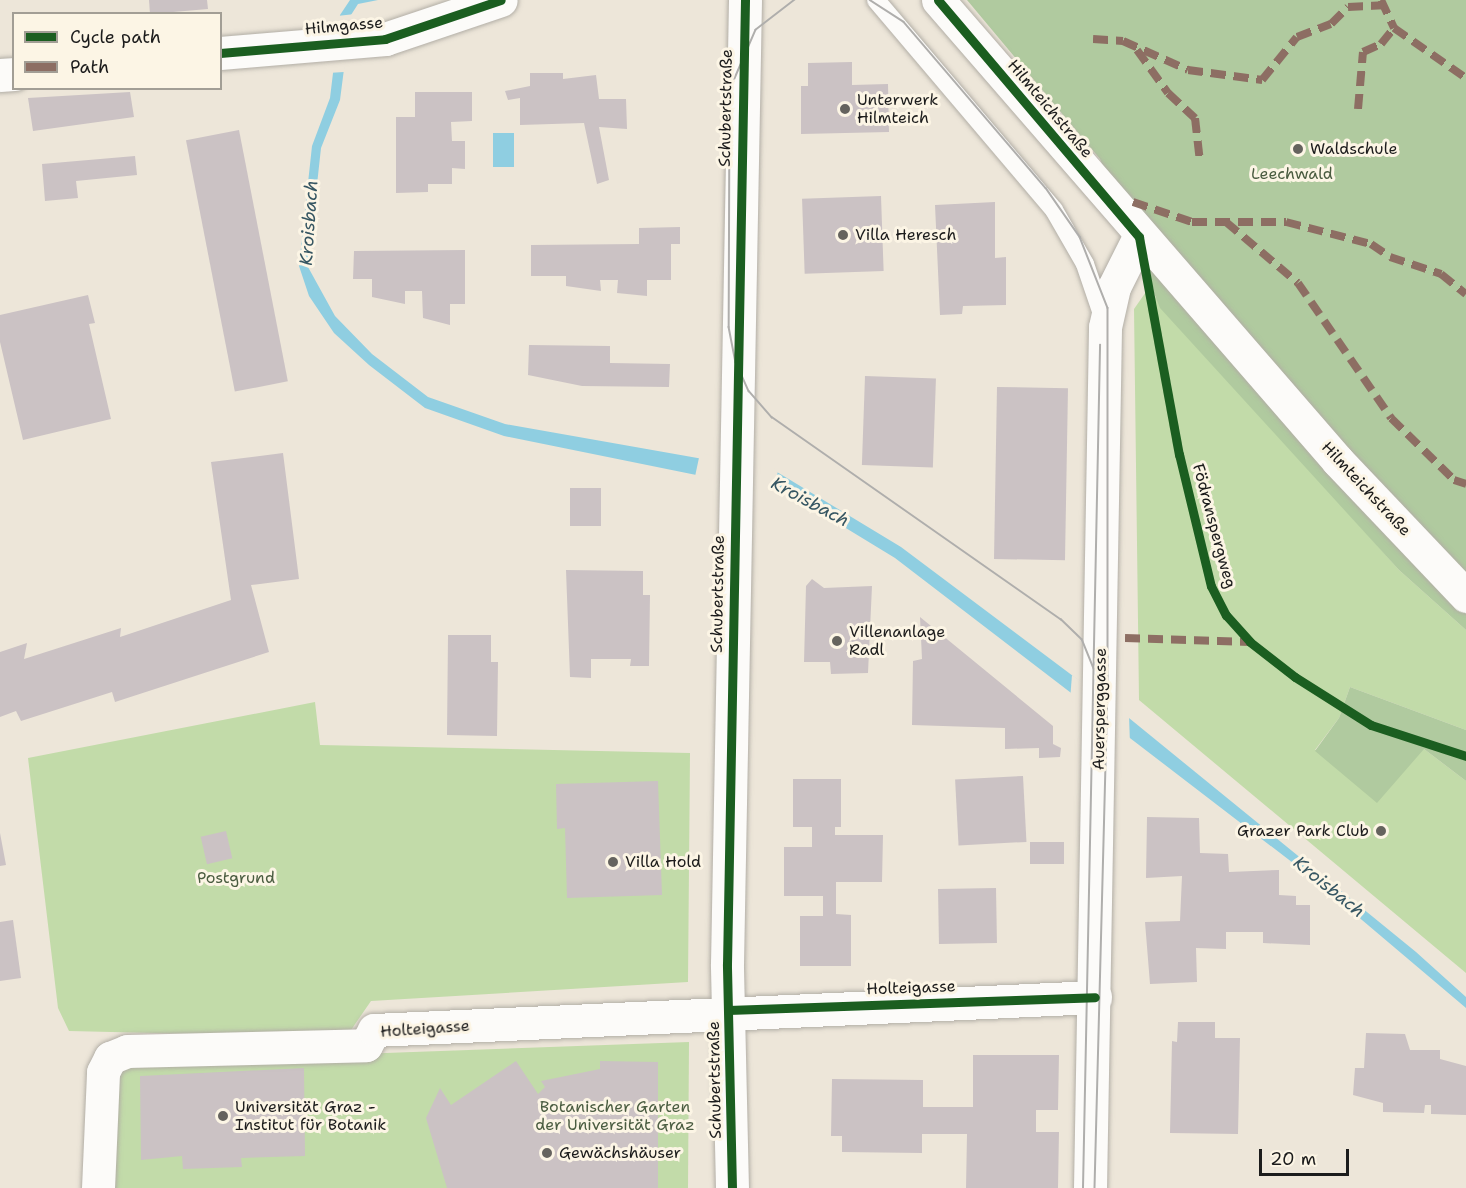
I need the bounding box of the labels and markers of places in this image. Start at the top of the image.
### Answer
place label: Unterwerk Hilmteich [857,90,939,128]
marker: Unterwerk Hilmteich [838,102,852,116]
place label: Waldschule [1310,139,1398,159]
marker: Waldschule [1291,142,1305,156]
place label: Villa Heresch [855,225,956,245]
marker: Villa Heresch [836,228,850,242]
place label: Villenanlage Radl [849,622,945,660]
marker: Villenanlage Radl [830,634,844,648]
place label: Grazer Park Club [1237,821,1369,841]
marker: Grazer Park Club [1374,824,1388,838]
place label: Villa Hold [625,852,701,872]
marker: Villa Hold [606,855,620,869]
place label: Universität Graz - Institut für Botanik [235,1097,386,1135]
marker: Universität Graz - Institut für Botanik [216,1109,230,1123]
place label: Gewächshäuser [559,1143,681,1163]
marker: Gewächshäuser [540,1146,554,1160]

